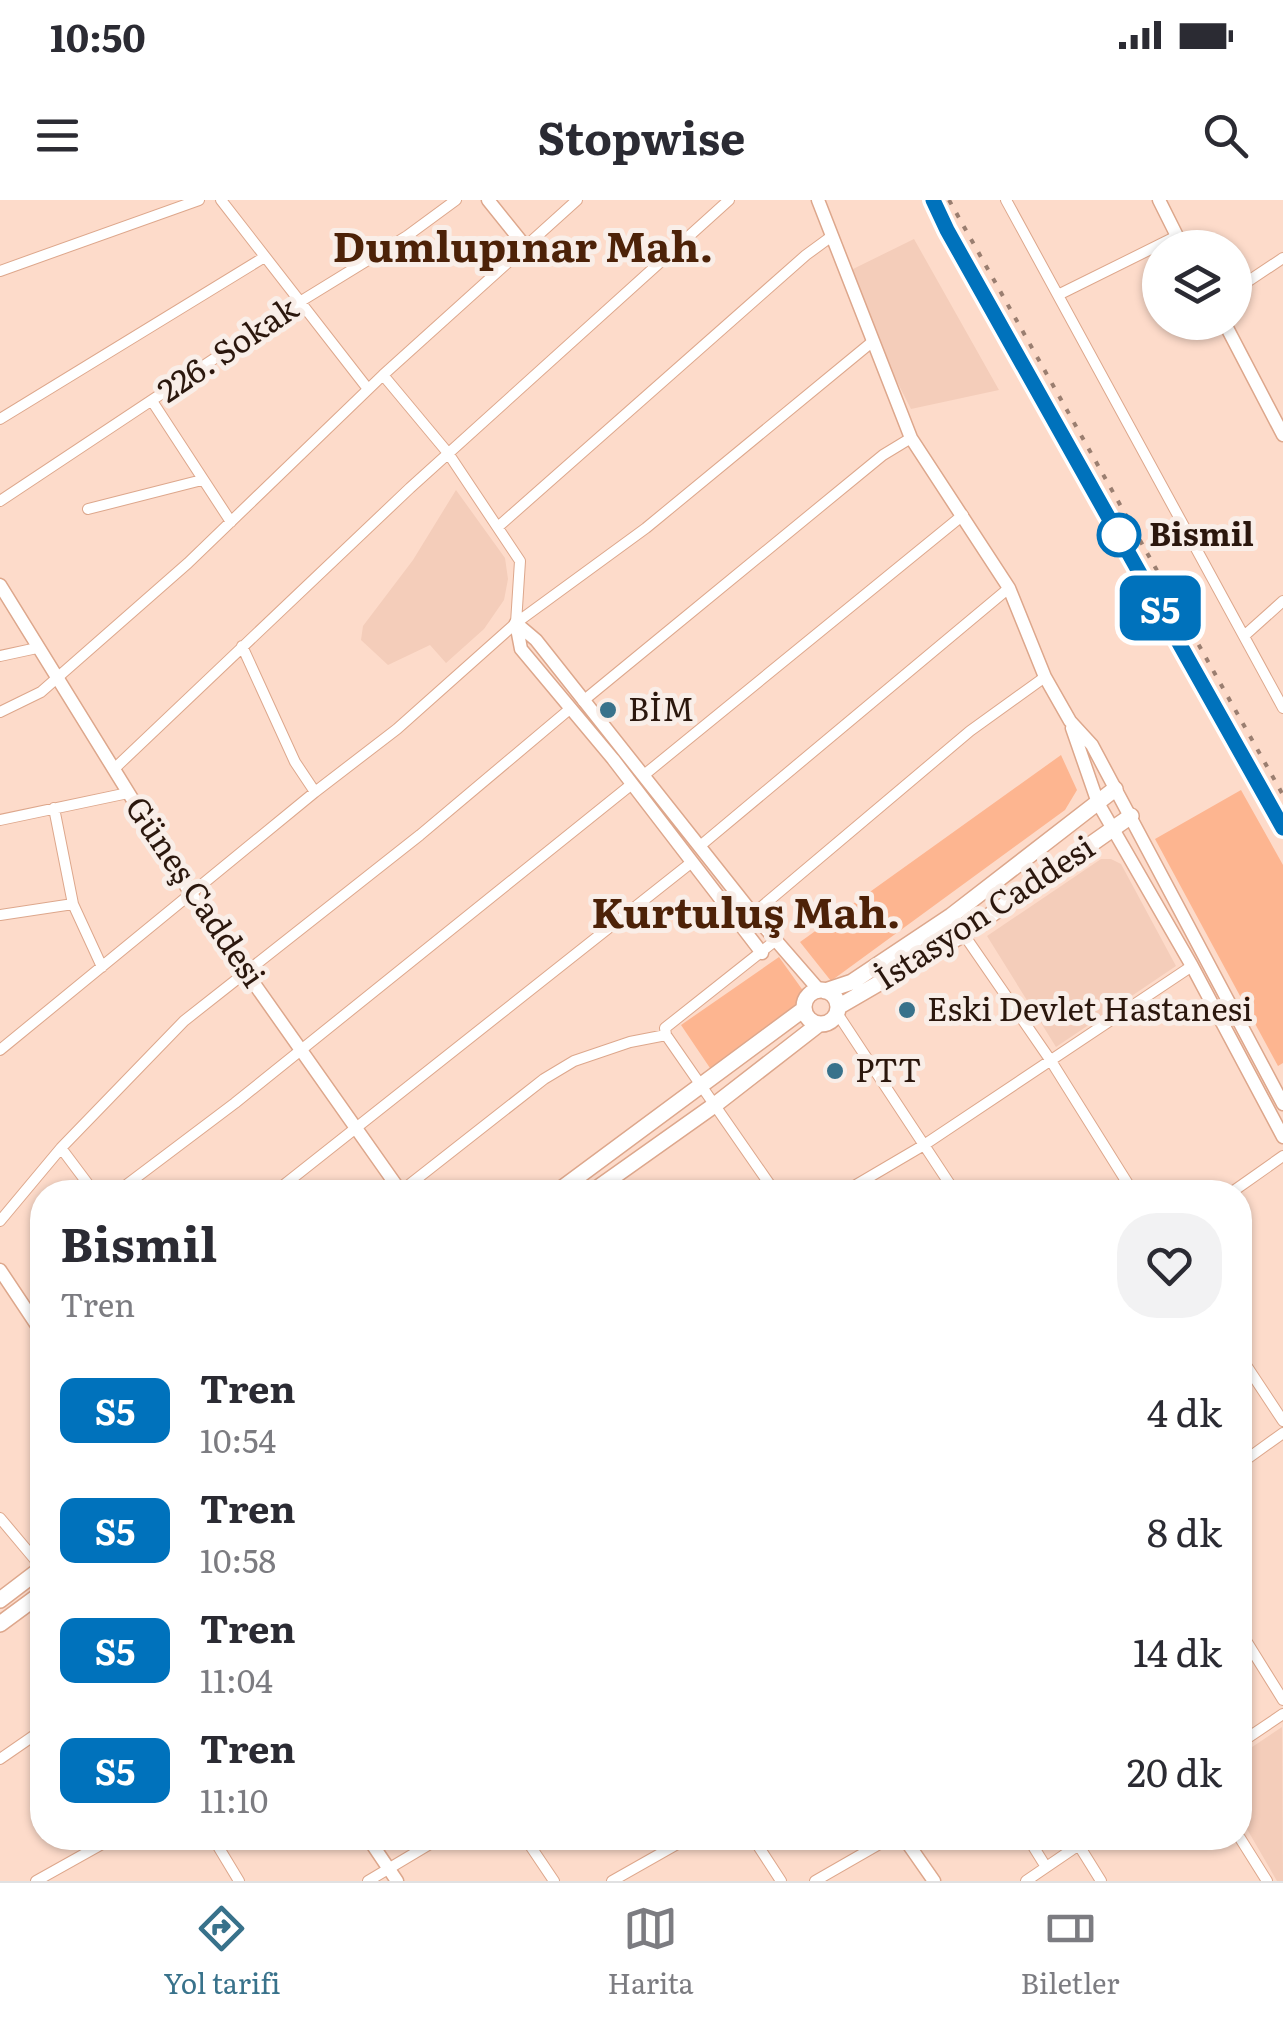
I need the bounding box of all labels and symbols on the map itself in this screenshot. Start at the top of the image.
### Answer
district label: Dumlupınar Mah. [333,213,713,275]
street label: 226. Sokak [146,283,307,412]
place label: Bismil [1149,508,1254,556]
marker: Bismil [1098,514,1140,556]
line badge: S5 [1115,576,1205,640]
place label: BİM [628,683,694,731]
marker: BİM [597,699,619,721]
street label: Güneş Caddesi [116,785,279,995]
street label: İstasyon Caddesi [864,821,1103,1000]
district label: Kurtuluş Mah. [591,879,901,941]
place label: Eski Devlet Hastanesi [927,983,1253,1031]
marker: Eski Devlet Hastanesi [896,999,918,1021]
place label: PTT [855,1044,922,1092]
marker: PTT [824,1060,846,1082]

